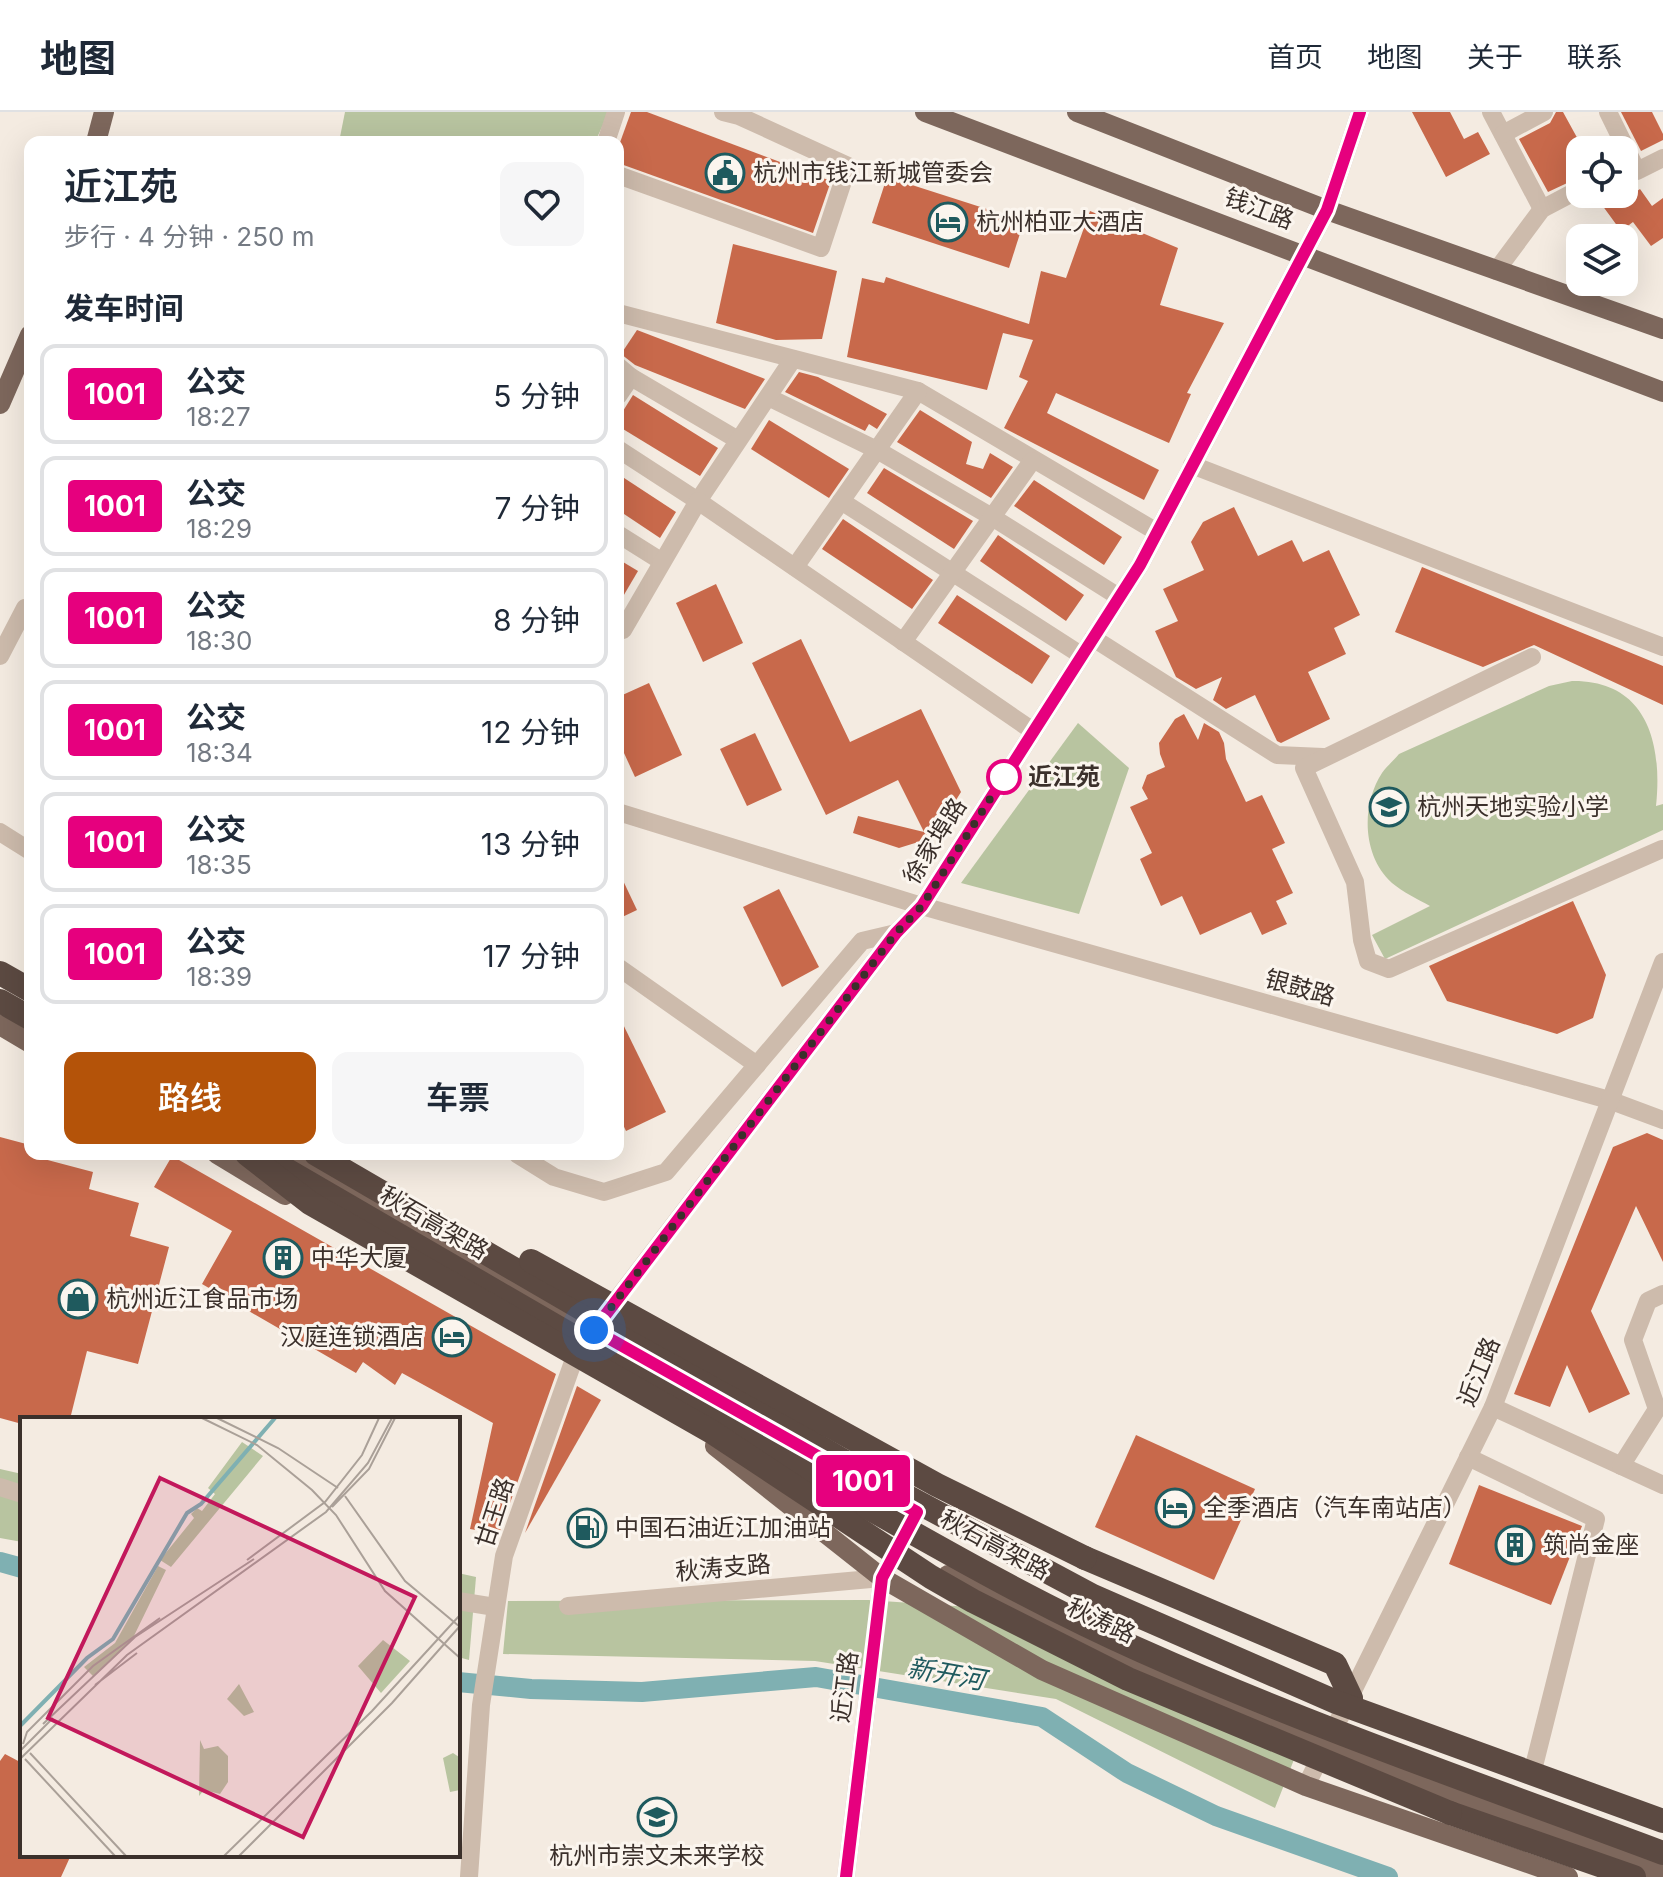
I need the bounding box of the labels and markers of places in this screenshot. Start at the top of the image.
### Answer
public building icon: 杭州市钱江新城管委会 [704,152,746,194]
place label: 杭州市钱江新城管委会 [753,158,993,187]
hotel icon: 杭州柏亚大酒店 [927,201,969,243]
place label: 杭州柏亚大酒店 [976,207,1144,236]
marker: 近江苑 [987,760,1021,794]
place label: 近江苑 [1028,762,1100,791]
school or university icon: 杭州天地实验小学 [1368,786,1410,828]
place label: 杭州天地实验小学 [1417,792,1609,821]
building icon: 中华大厦 [262,1237,304,1279]
place label: 中华大厦 [311,1243,407,1272]
shop icon: 杭州近江食品市场 [57,1278,99,1320]
place label: 杭州近江食品市场 [106,1284,298,1313]
hotel icon: 汉庭连锁酒店 [431,1316,473,1358]
place label: 汉庭连锁酒店 [280,1322,424,1351]
hotel icon: 全季酒店（汽车南站店） [1154,1487,1196,1529]
place label: 全季酒店（汽车南站店） [1203,1493,1467,1522]
fuel station icon: 中国石油近江加油站 [566,1507,608,1549]
place label: 中国石油近江加油站 [615,1513,831,1542]
building icon: 筑尚金座 [1494,1524,1536,1566]
place label: 筑尚金座 [1543,1530,1639,1559]
school or university icon: 杭州市崇文未来学校 [636,1796,678,1838]
place label: 杭州市崇文未来学校 [549,1841,765,1870]

